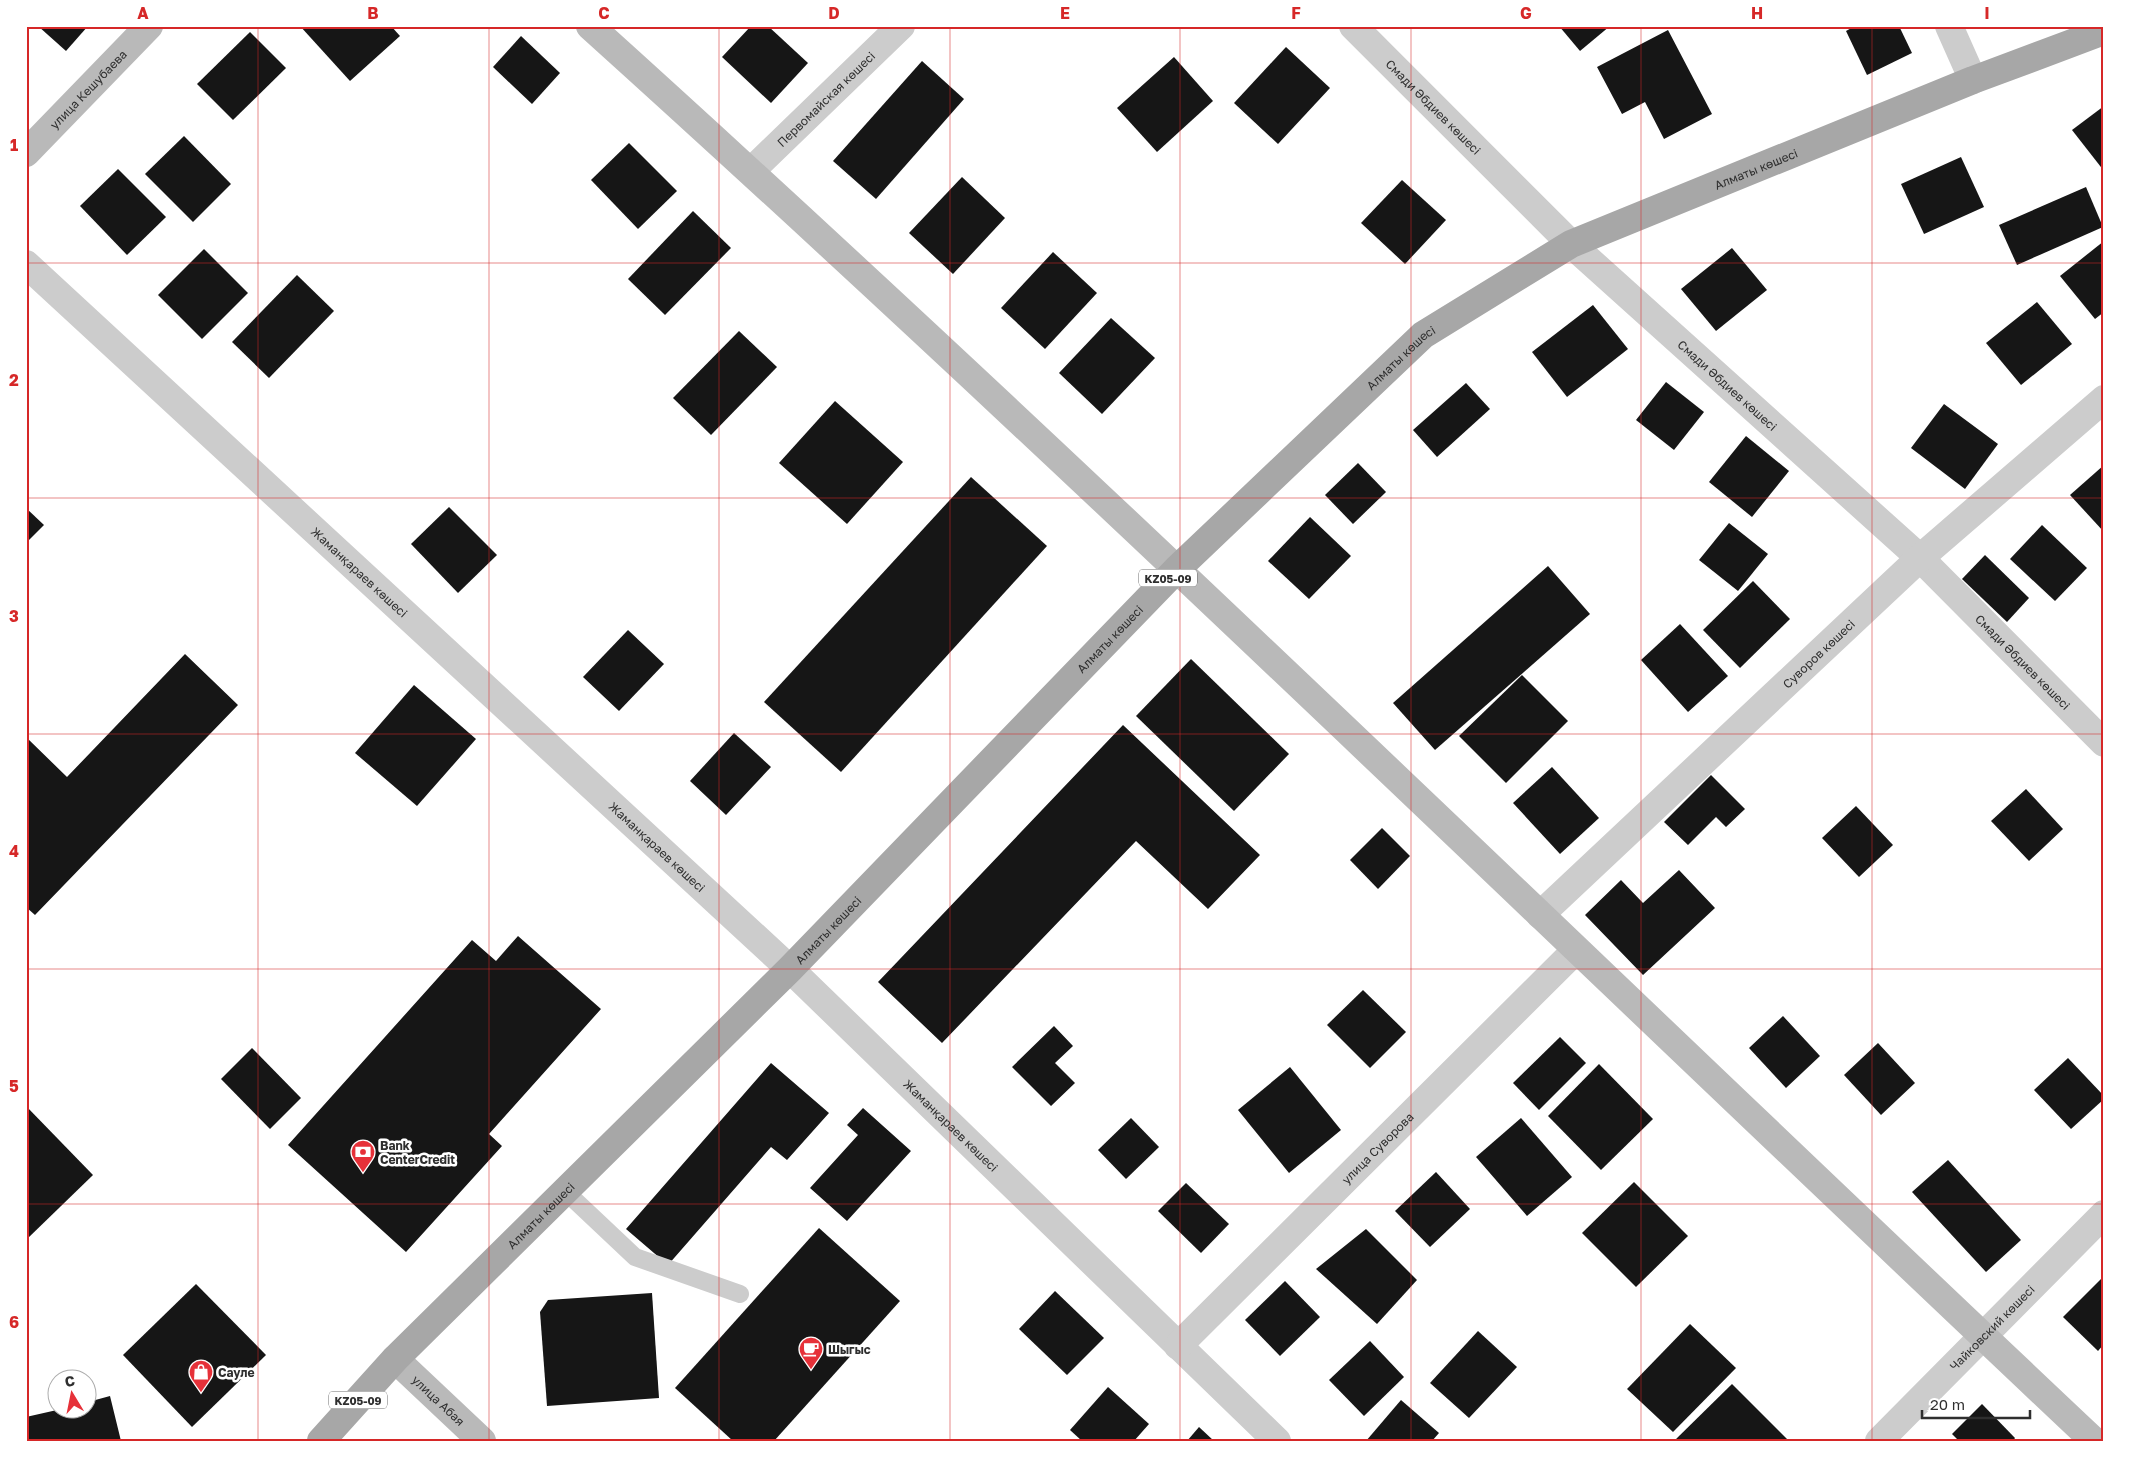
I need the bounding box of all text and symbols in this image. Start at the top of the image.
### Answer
text: A [137,3,149,23]
text: B [367,3,379,23]
text: C [598,3,610,23]
text: D [828,3,840,23]
text: E [1060,3,1070,23]
text: F [1291,3,1301,23]
text: G [1520,3,1532,23]
text: H [1751,3,1763,23]
text: I [1984,3,1990,23]
street label: улица Кешубаева [46,46,130,132]
street label: Первомайская көшесі [774,48,878,149]
street label: Смади Әбдиев көшесі [1383,56,1484,157]
text: 1 [10,135,18,155]
street label: Алматы көшесі [1712,145,1800,192]
street label: Алматы көшесі [1363,322,1438,393]
street label: Смади Әбдиев көшесі [1675,336,1780,433]
text: 2 [9,370,19,390]
street label: Жаманқараев көшесі [308,524,411,620]
road number: KZ05-09 [1139,570,1197,586]
street label: Алматы көшесі [1073,602,1146,676]
text: 3 [9,606,19,626]
street label: Смади Әбдиев көшесі [1973,611,2074,712]
street label: Суворов көшесі [1779,616,1858,691]
street label: Жаманқараев көшесі [606,798,709,895]
text: 4 [9,841,19,861]
street label: Алматы көшесі [792,893,864,967]
text: 5 [9,1076,19,1096]
street label: Жаманқараев көшесі [901,1076,1002,1174]
street label: улица Суворова [1338,1109,1416,1187]
place label: Bank CenterCredit [380,1138,455,1167]
bank icon: Bank CenterCredit [350,1139,376,1173]
street label: Алматы көшесі [504,1179,577,1252]
street label: Чайковский көшесі [1946,1282,2037,1373]
text: 6 [9,1312,19,1332]
cafe icon: Шыгыс [798,1336,824,1370]
place label: Шыгыс [828,1342,871,1357]
shop icon: Сауле [188,1359,214,1393]
place label: Сауле [218,1365,254,1380]
north arrow [48,1370,98,1420]
text: С [63,1371,76,1390]
street label: улица Абая [409,1372,468,1429]
scale bar [1922,1387,2030,1419]
road number: KZ05-09 [329,1392,387,1408]
text: 20 m [1930,1395,1965,1413]

